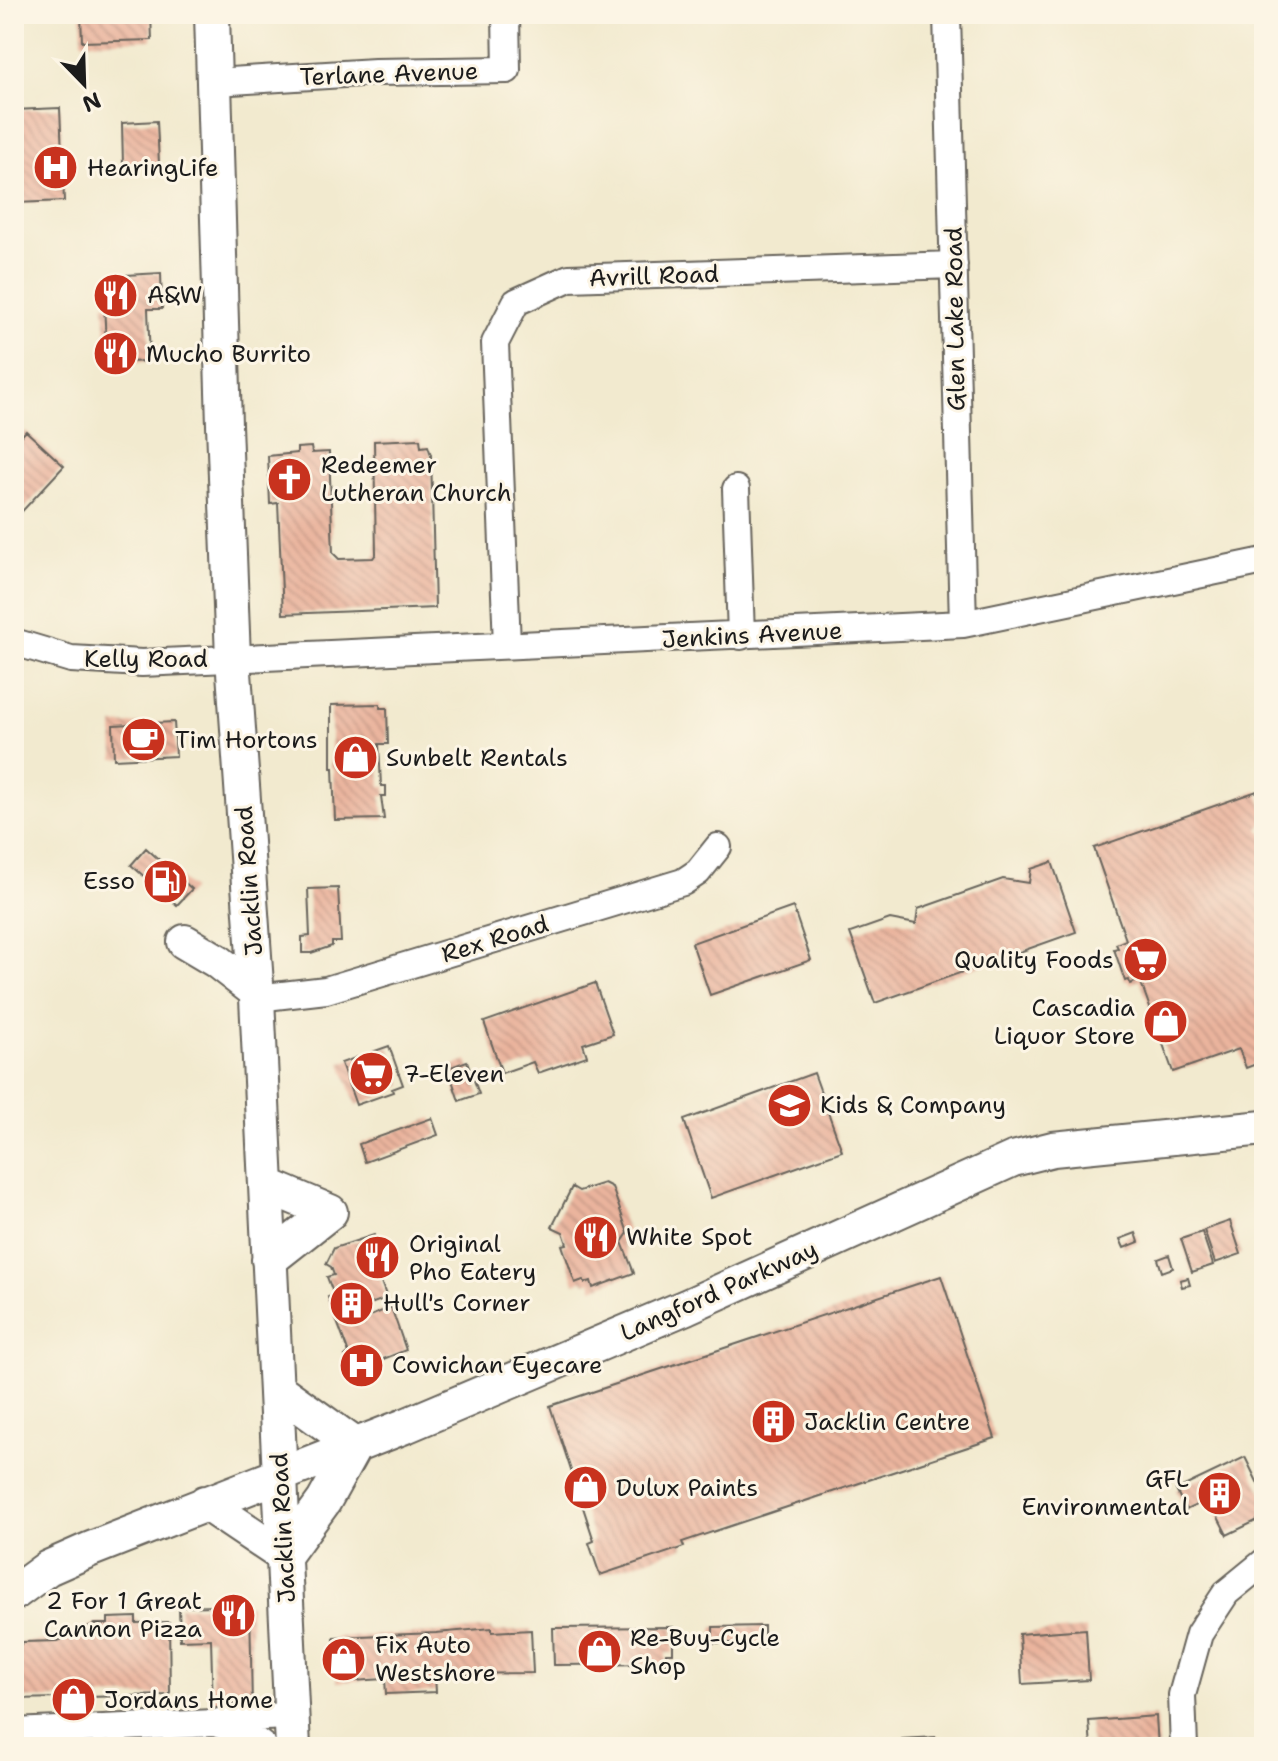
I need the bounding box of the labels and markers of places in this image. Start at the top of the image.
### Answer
hospital icon: HearingLife [32,144,80,192]
place label: HearingLife [87,152,219,184]
restaurant icon: A&W [92,271,140,319]
place label: A&W [147,279,202,311]
restaurant icon: Mucho Burrito [91,330,139,378]
place label: Mucho Burrito [146,338,311,370]
place label: Redeemer Lutheran Church [321,449,512,509]
church icon: Redeemer Lutheran Church [266,455,314,503]
cafe icon: Tim Hortons [120,716,168,764]
place label: Tim Hortons [175,724,318,756]
shop icon: Sunbelt Rentals [331,734,379,782]
place label: Sunbelt Rentals [386,742,568,774]
fuel station icon: Esso [142,857,190,905]
place label: Esso [83,865,135,897]
supermarket icon: Quality Foods [1121,936,1169,984]
place label: Quality Foods [954,944,1114,976]
place label: Cascadia Liquor Store [994,992,1135,1052]
shop icon: Cascadia Liquor Store [1142,998,1190,1046]
supermarket icon: 7-Eleven [348,1050,396,1098]
place label: 7-Eleven [403,1058,504,1090]
school or university icon: Kids & Company [765,1081,813,1129]
place label: Kids & Company [820,1089,1006,1121]
restaurant icon: White Spot [571,1213,619,1261]
place label: White Spot [626,1221,753,1253]
place label: Original Pho Eatery [409,1228,536,1288]
restaurant icon: Original Pho Eatery [354,1234,402,1282]
building icon: Hull's Corner [328,1279,376,1327]
place label: Hull's Corner [383,1287,531,1319]
hospital icon: Cowichan Eyecare [337,1341,385,1389]
place label: Cowichan Eyecare [392,1349,603,1381]
building icon: Jacklin Centre [749,1398,797,1446]
place label: Jacklin Centre [804,1406,970,1438]
place label: GFL Environmental [1021,1463,1190,1523]
shop icon: Dulux Paints [561,1464,609,1512]
building icon: GFL Environmental [1196,1469,1244,1517]
place label: Dulux Paints [616,1472,758,1504]
place label: 2 For 1 Great Cannon Pizza [44,1585,202,1645]
restaurant icon: 2 For 1 Great Cannon Pizza [209,1591,257,1639]
place label: Re-Buy-Cycle Shop [630,1622,780,1682]
shop icon: Re-Buy-Cycle Shop [575,1628,623,1676]
place label: Fix Auto Westshore [375,1629,496,1689]
shop icon: Fix Auto Westshore [320,1635,368,1683]
shop icon: Jordans Home [49,1676,97,1724]
place label: Jordans Home [104,1684,274,1716]

